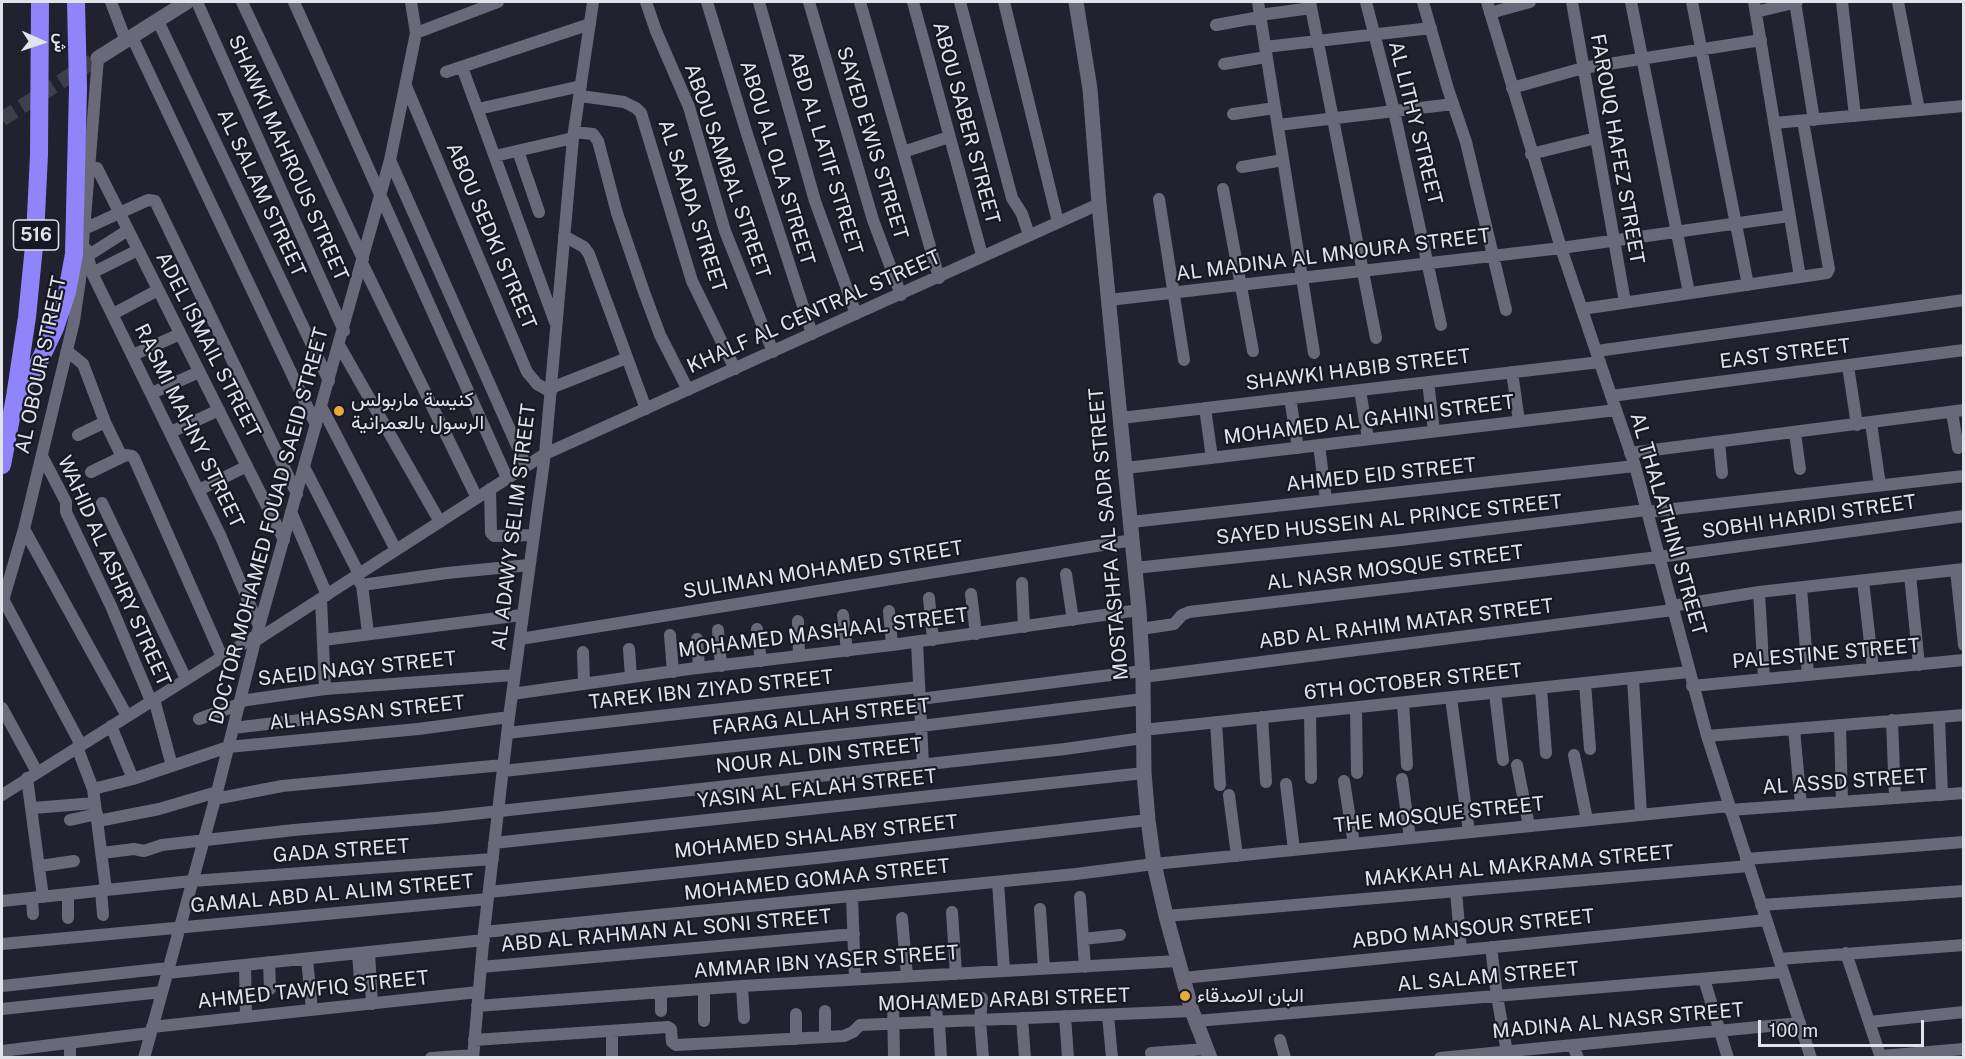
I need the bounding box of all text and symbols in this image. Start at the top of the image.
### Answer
north arrow [12,12,72,72]
street label: ABOU SABER STREET [927,19,1005,227]
street label: SHAWKI MAHROUS STREET [223,31,353,285]
street label: FAROUQ HAFEZ STREET [1585,32,1649,266]
text: ش [50,33,70,53]
street label: AL LITHY STREET [1383,39,1447,207]
street label: SAYED EWIS STREET [831,44,913,242]
street label: ABD AL LATIF STREET [783,48,867,258]
street label: ABOU AL OLA STREET [734,58,820,268]
street label: ABOU SAMBAL STREET [679,61,775,281]
street label: AL SALAM STREET [212,105,310,281]
street label: AL SAADA STREET [653,117,731,295]
street label: ABOU SEDKI STREET [441,139,541,333]
road number: 516 [14,220,58,250]
street label: AL MADINA AL MNOURA STREET [1175,224,1491,286]
street label: KHALF AL CENTRAL STREET [683,245,945,379]
street label: ADEL ISMAIL STREET [151,248,265,442]
street label: AL OBOUR STREET [10,274,72,456]
street label: RASMI MAHNY STREET [129,320,249,532]
street label: DOCTOR MOHAMED FOUAD SAEID STREET [204,325,334,727]
street label: EAST STREET [1718,334,1852,374]
street label: SHAWKI HABIB STREET [1244,344,1472,396]
street label: MOSTASHFA AL SADR STREET [1084,387,1134,681]
place label: كنيسة ماربولس الرسول بالعمرانية [351,388,484,435]
street label: MOHAMED AL GAHINI STREET [1222,390,1516,450]
street label: AL ADAWY SELIM STREET [487,402,541,652]
marker: كنيسة ماربولس الرسول بالعمرانية [332,404,346,418]
street label: AL THALATHINI STREET [1625,410,1711,638]
street label: WAHID AL ASHRY STREET [52,452,176,690]
street label: AHMED EID STREET [1285,453,1477,497]
street label: SAYED HUSSEIN AL PRINCE STREET [1215,490,1563,550]
street label: SOBHI HARIDI STREET [1700,490,1918,544]
street label: SULIMAN MOHAMED STREET [681,536,965,604]
street label: AL NASR MOSQUE STREET [1265,540,1525,596]
street label: ABD AL RAHIM MATAR STREET [1257,594,1555,654]
street label: MOHAMED MASHAAL STREET [677,603,969,663]
street label: PALESTINE STREET [1731,634,1921,674]
street label: SAEID NAGY STREET [257,647,457,691]
street label: 6TH OCTOBER STREET [1303,659,1523,705]
street label: TAREK IBN ZIYAD STREET [588,665,834,715]
street label: AL HASSAN STREET [268,691,466,735]
street label: FARAG ALLAH STREET [711,694,931,740]
street label: NOUR AL DIN STREET [715,733,923,779]
street label: YASIN AL FALAH STREET [696,764,938,814]
street label: AL ASSD STREET [1761,764,1929,800]
street label: THE MOSQUE STREET [1333,792,1545,838]
street label: MOHAMED SHALABY STREET [673,810,959,864]
street label: GADA STREET [272,834,410,868]
street label: MAKKAH AL MAKRAMA STREET [1363,841,1675,891]
street label: MOHAMED GOMAA STREET [683,854,951,906]
street label: GAMAL ABD AL ALIM STREET [190,870,474,918]
street label: ABDO MANSOUR STREET [1351,904,1595,954]
street label: ABD AL RAHMAN AL SONI STREET [500,905,832,957]
street label: AMMAR IBN YASER STREET [693,941,959,983]
street label: AL SALAM STREET [1396,957,1580,997]
street label: AHMED TAWFIQ STREET [196,966,430,1014]
street label: MOHAMED ARABI STREET [877,984,1131,1016]
place label: البان الاصدقاء [1197,984,1304,1008]
marker: البان الاصدقاء [1178,989,1192,1003]
street label: MADINA AL NASR STREET [1491,998,1745,1044]
scale bar [1761,1008,1928,1046]
text: 100 m [1769,1020,1818,1041]

